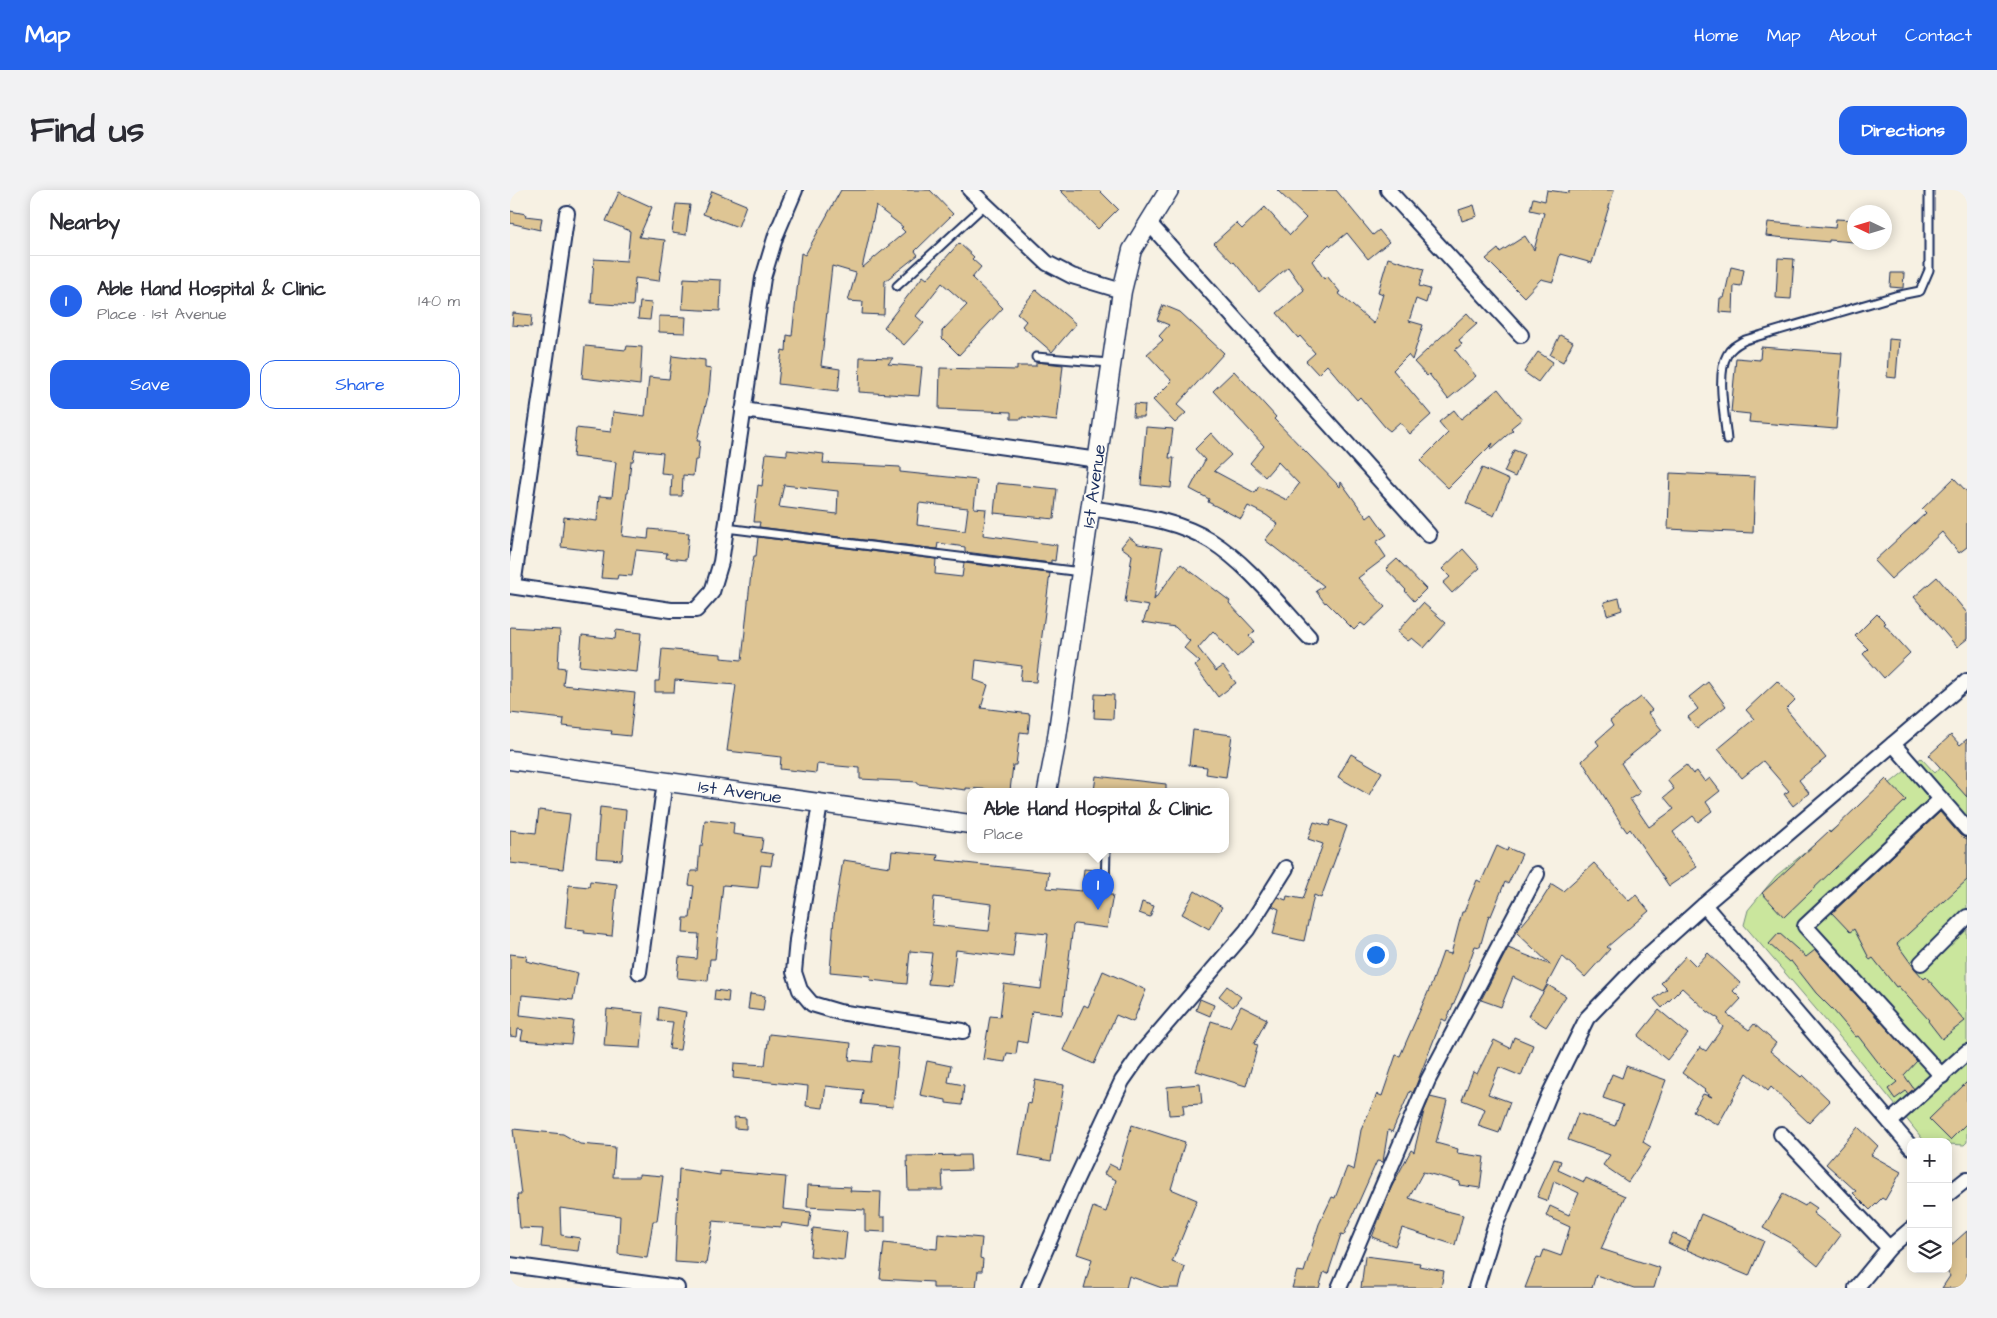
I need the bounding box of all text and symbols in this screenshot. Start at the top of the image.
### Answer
text: Map [25,18,70,52]
text: Home [1694,23,1739,48]
text: Map [1767,23,1801,48]
text: About [1829,23,1877,48]
text: Contact [1905,23,1972,48]
text: Find us [30,106,144,155]
button: Directions [1839,106,1967,155]
north arrow [1847,205,1892,250]
text: Nearby [50,208,120,237]
text: Able Hand Hospital & Clinic [97,276,326,303]
text: 1 [65,290,67,312]
text: 140 m [418,290,460,312]
text: Place · 1st Avenue [97,303,227,325]
button: Save [50,360,250,409]
button: Share [260,360,460,409]
street label: 1st Avenue [1076,442,1112,529]
street label: 1st Avenue [697,774,784,810]
popup [967,788,1229,853]
text: Able Hand Hospital & Clinic [984,796,1212,823]
text: Place [984,823,1023,845]
pin: 1 [1082,869,1114,910]
your location [1363,942,1389,968]
map controls [1907,1138,1952,1273]
button: + [1907,1138,1952,1183]
button: − [1907,1183,1952,1228]
button: layers [1907,1228,1952,1273]

